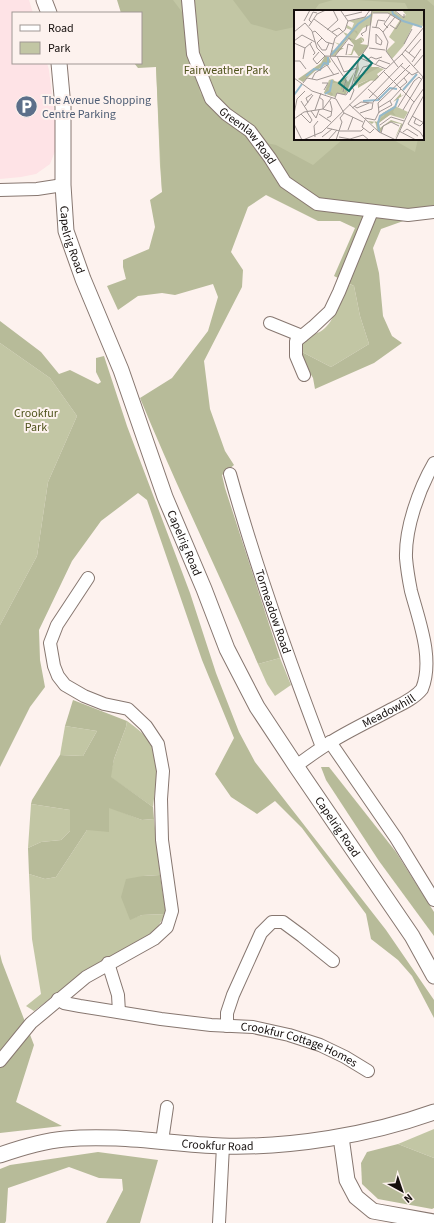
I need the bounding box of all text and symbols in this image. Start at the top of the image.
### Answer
inset map [294,10,424,140]
legend [12,12,142,64]
text: Road [48,20,74,37]
text: Park [48,40,70,57]
park label: Fairweather Park [184,62,268,79]
place label: The Avenue Shopping Centre Parking [42,92,151,123]
parking icon: The Avenue Shopping Centre Parking [14,94,40,120]
street label: Greenlaw Road [215,103,280,168]
street label: Capelrig Road [56,205,89,276]
park label: Crookfur Park [14,405,59,436]
street label: Capelrig Road [163,507,206,578]
street label: Tormeadow Road [251,567,295,656]
street label: Meadowhill [359,690,419,732]
street label: Capelrig Road [311,793,364,860]
street label: Crookfur Cottage Homes [240,1018,361,1071]
street label: Crookfur Road [181,1135,254,1155]
north arrow [382,1171,422,1211]
text: N [400,1190,416,1206]

